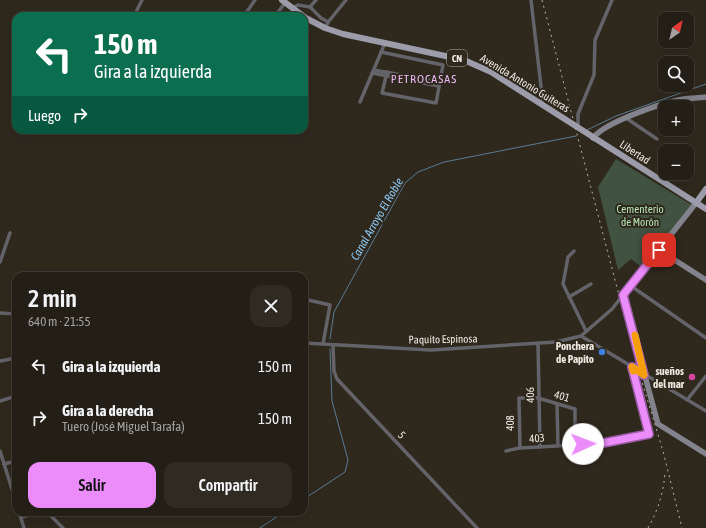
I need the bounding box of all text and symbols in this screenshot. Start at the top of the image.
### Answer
north arrow [658,12,694,48]
map controls [658,12,694,180]
icon: left [28,28,80,80]
text: 150 m [94,28,157,60]
road number: CN [447,50,467,66]
street label: Avenida Antonio Guiteras [478,52,572,114]
button: search [658,56,694,92]
text: Gira a la izquierda [94,61,212,82]
district label: PETROCASAS [391,72,457,86]
button: + [658,100,694,136]
icon: right [69,104,91,126]
text: Luego [28,107,61,124]
street label: Libertad [618,138,652,166]
button: − [658,144,694,180]
water label: Canal Arroyo El Roble [348,175,407,263]
park label: Cementerio de Morón [616,203,664,228]
pin [642,233,676,267]
icon: arrive [648,239,670,261]
text: 2 min [28,285,77,312]
button: close [250,285,292,327]
text: 640 m · 21:55 [28,314,91,329]
street label: Paquito Espinosa [408,332,478,346]
place label: Ponchera de Papito [556,340,594,365]
marker: Ponchera de Papito [597,347,607,357]
icon: left [28,355,50,377]
text: Gira a la izquierda [62,358,160,375]
text: 150 m [258,358,292,375]
place label: sueños del mar [653,365,685,390]
marker: sueños del mar [687,372,697,382]
street label: 406 [524,387,536,403]
street label: 401 [553,388,571,404]
text: Gira a la derecha [62,402,153,419]
icon: right [28,407,50,429]
text: 150 m [258,410,292,427]
street label: 408 [504,415,516,431]
text: Tuero (José Miguel Tarafa) [62,419,185,434]
position arrow [562,423,604,465]
street label: 5 [396,429,408,441]
street label: 403 [529,431,545,445]
button: Salir [28,462,156,508]
button: Compartir [164,462,292,508]

